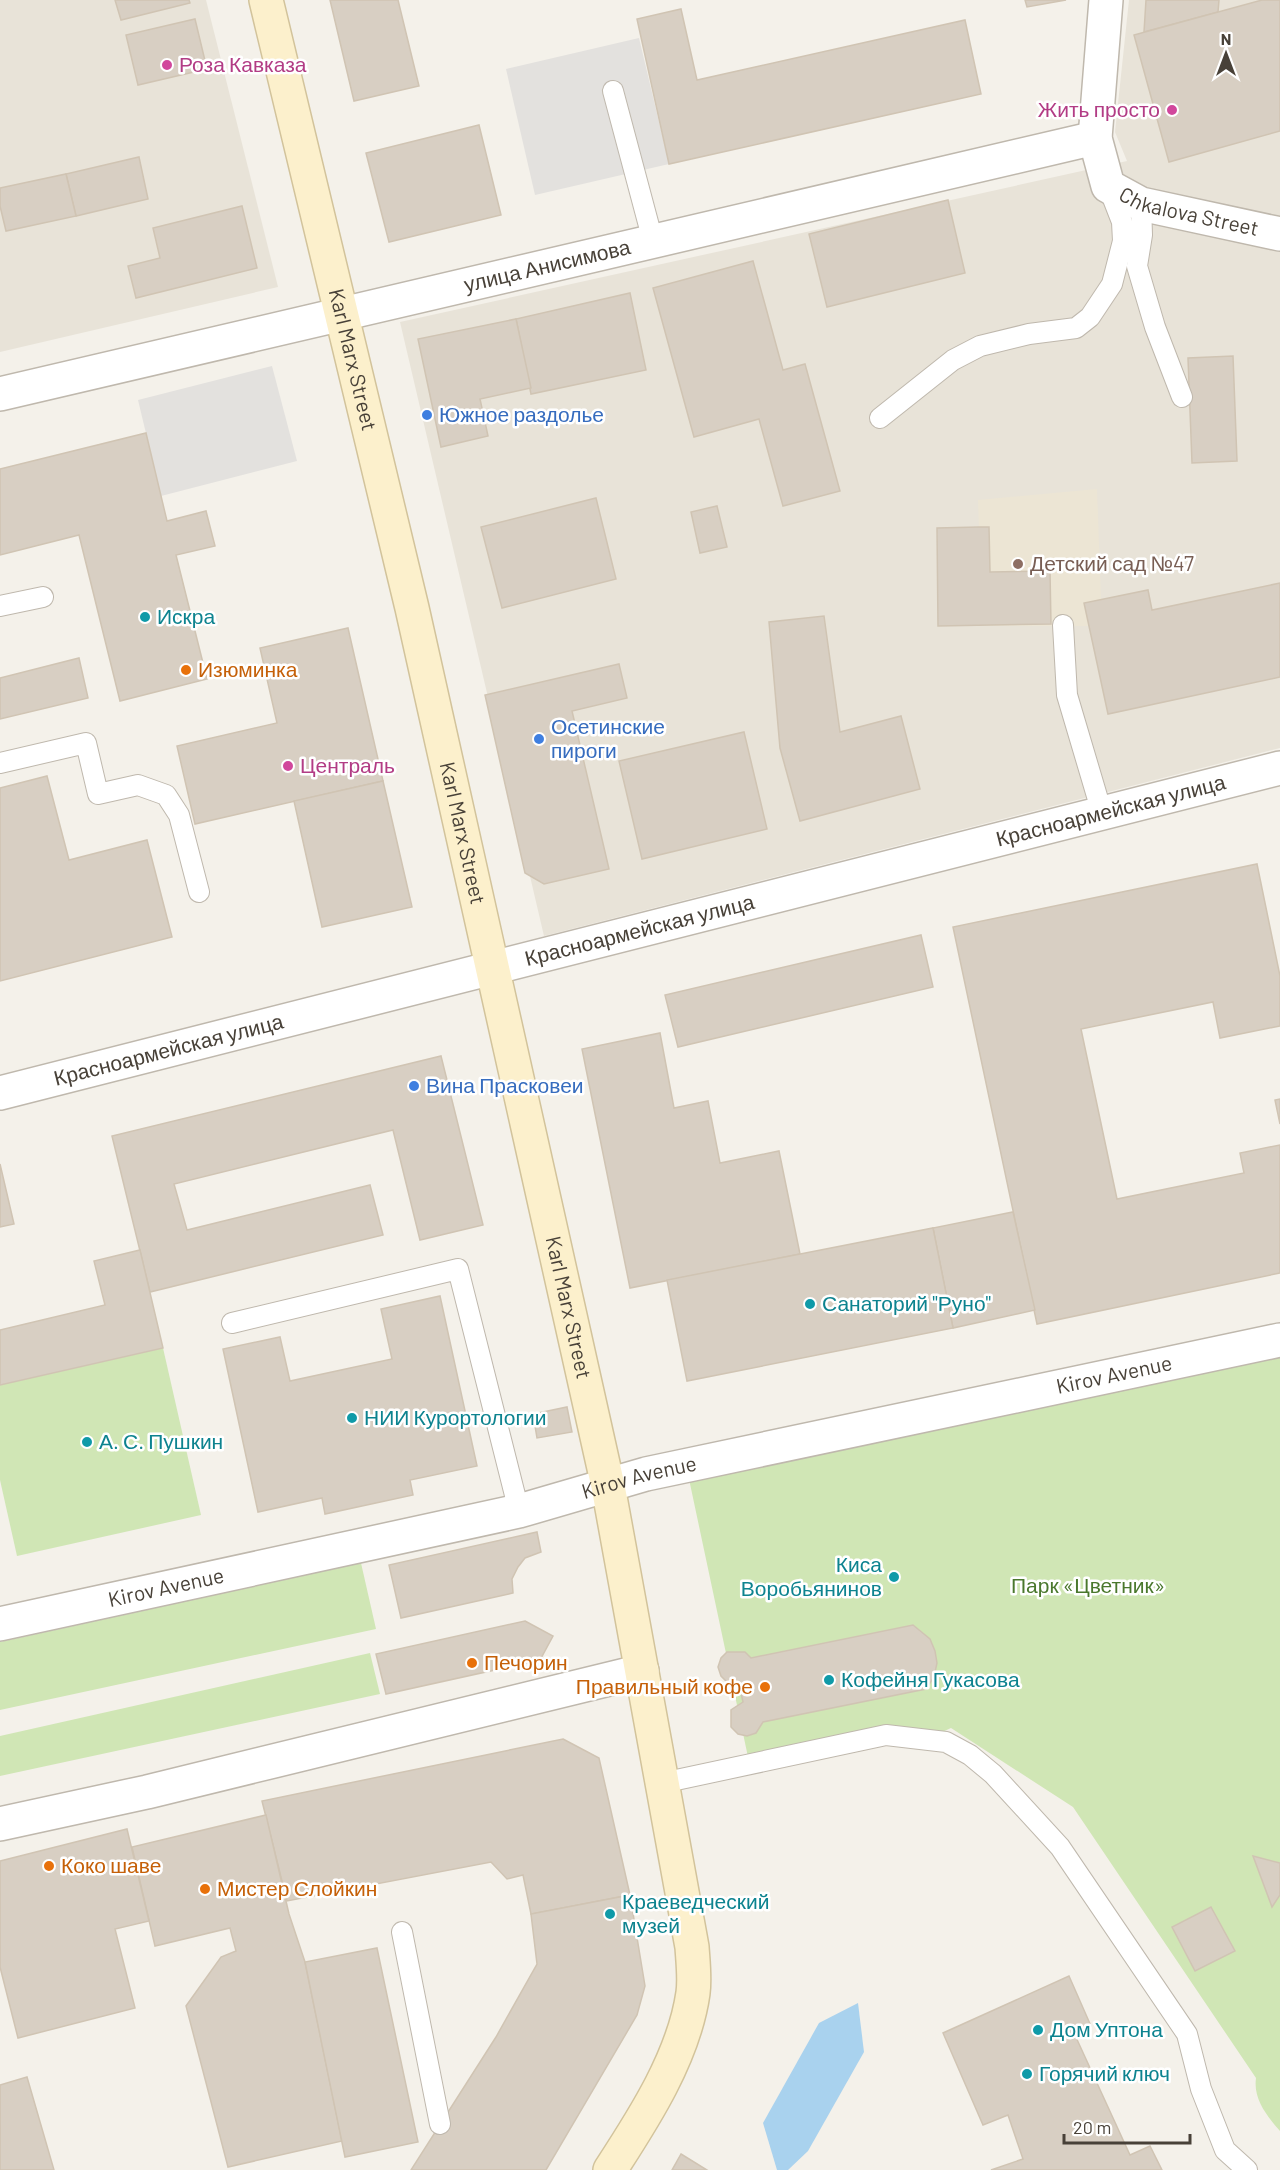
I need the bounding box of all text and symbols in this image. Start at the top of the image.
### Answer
north arrow [1196,24,1256,84]
text: N [1221,29,1231,48]
place label: Роза Кавказа [179,51,307,76]
marker: Роза Кавказа [160,58,174,72]
place label: Жить просто [1038,96,1160,121]
marker: Жить просто [1165,103,1179,117]
street label: Chkalova Street [1115,181,1261,240]
street label: улица Анисимова [461,233,633,296]
street label: Karl Marx Street [325,286,383,433]
place label: Южное раздолье [439,401,604,426]
marker: Южное раздолье [420,408,434,422]
place label: Детский сад №47 [1030,550,1194,575]
marker: Детский сад №47 [1011,557,1025,571]
place label: Искра [157,603,215,628]
marker: Искра [138,610,152,624]
place label: Изюминка [198,656,298,681]
marker: Изюминка [179,663,193,677]
place label: Осетинские пироги [551,713,665,762]
marker: Осетинские пироги [532,732,546,746]
place label: Централь [300,752,395,777]
marker: Централь [281,759,295,773]
street label: Karl Marx Street [436,759,492,906]
street label: Красноармейская улица [993,768,1228,851]
street label: Красноармейская улица [522,888,757,970]
street label: Красноармейская улица [51,1008,286,1090]
place label: Вина Прасковеи [426,1072,584,1097]
marker: Вина Прасковеи [407,1079,421,1093]
street label: Karl Marx Street [542,1234,598,1381]
place label: Санаторий "Руно" [822,1290,991,1315]
marker: Санаторий "Руно" [803,1297,817,1311]
street label: Kirov Avenue [1054,1349,1174,1398]
place label: НИИ Курортологии [364,1404,547,1429]
marker: НИИ Курортологии [345,1411,359,1425]
place label: А. С. Пушкин [99,1428,223,1453]
marker: А. С. Пушкин [80,1435,94,1449]
street label: Kirov Avenue [578,1450,699,1503]
place label: Киса Воробьянинов [741,1551,882,1600]
street label: Kirov Avenue [106,1562,226,1611]
marker: Киса Воробьянинов [887,1570,901,1584]
park label: Парк «Цветник» [1011,1572,1165,1597]
place label: Печорин [484,1649,568,1674]
marker: Печорин [465,1656,479,1670]
place label: Кофейня Гукасова [841,1666,1020,1691]
place label: Правильный кофе [576,1673,753,1698]
marker: Кофейня Гукасова [822,1673,836,1687]
marker: Правильный кофе [758,1680,772,1694]
place label: Коко шаве [61,1852,161,1877]
marker: Коко шаве [42,1859,56,1873]
place label: Мистер Слойкин [217,1875,377,1900]
marker: Мистер Слойкин [198,1882,212,1896]
place label: Краеведческий музей [622,1888,769,1937]
marker: Краеведческий музей [603,1907,617,1921]
place label: Дом Уптона [1050,2016,1163,2041]
marker: Дом Уптона [1031,2023,1045,2037]
place label: Горячий ключ [1039,2060,1170,2085]
marker: Горячий ключ [1020,2067,1034,2081]
scale bar [1064,2107,1190,2145]
text: 20 m [1073,2116,1111,2138]

